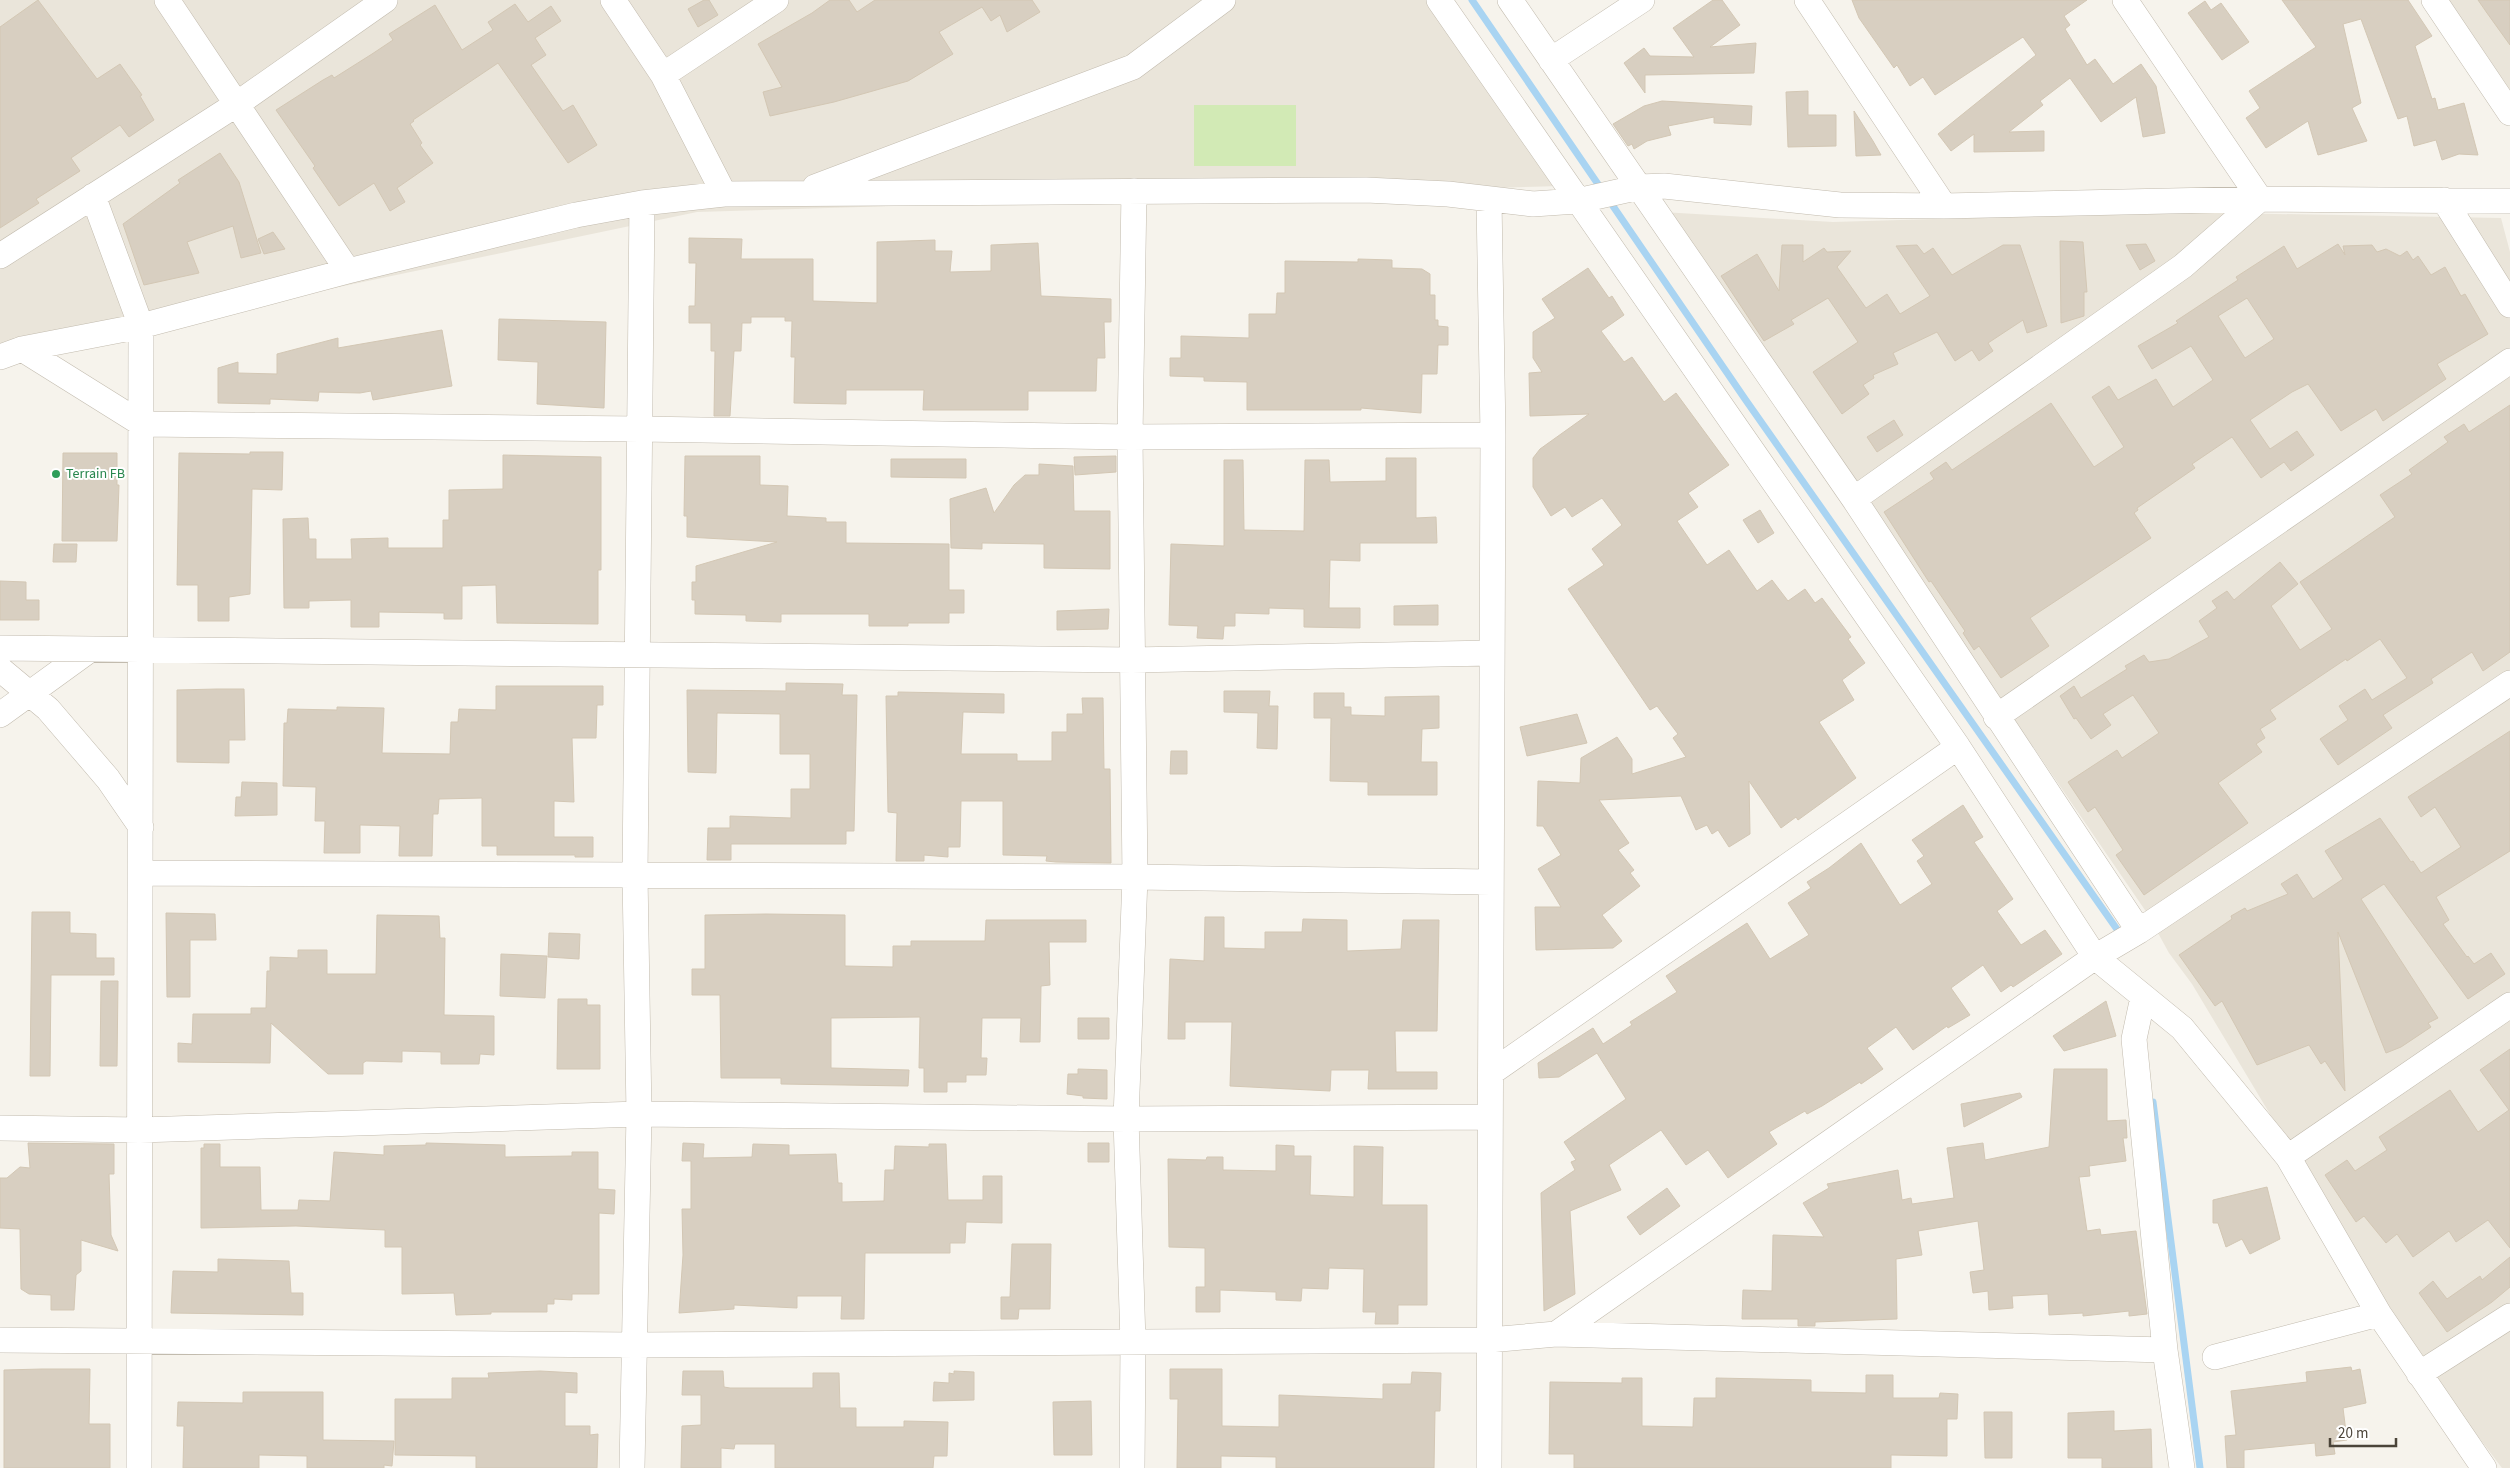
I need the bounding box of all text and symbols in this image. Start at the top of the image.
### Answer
place label: Terrain FB [66,464,125,484]
marker: Terrain FB [50,468,62,480]
scale bar [2330,1416,2396,1448]
text: 20 m [2338,1423,2368,1444]

